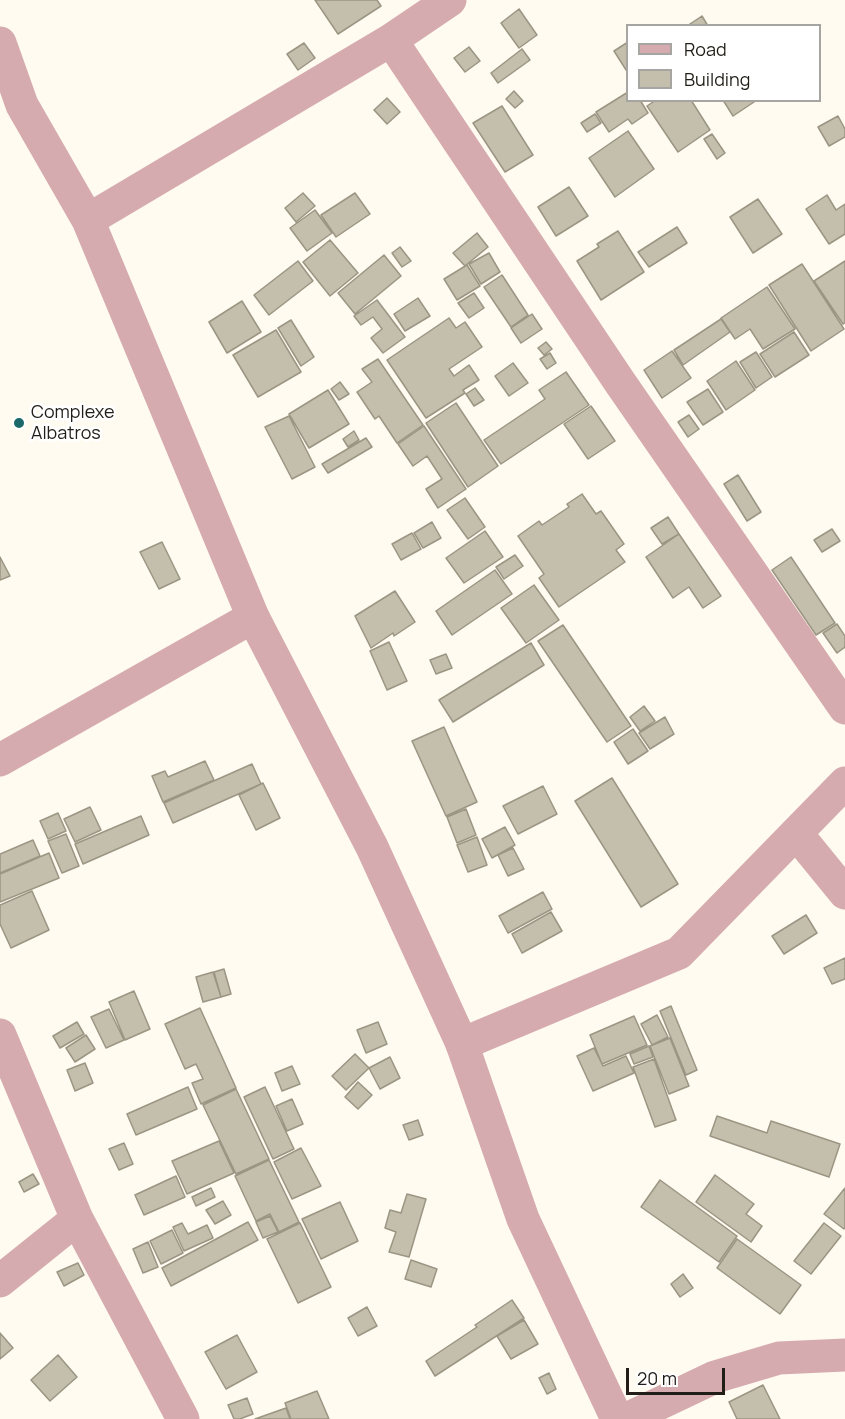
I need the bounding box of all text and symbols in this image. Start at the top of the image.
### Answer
legend [626,24,821,102]
text: Road [684,37,727,61]
text: Building [684,67,750,91]
place label: Complexe Albatros [31,402,114,444]
marker: Complexe Albatros [12,416,26,430]
scale bar [629,1356,728,1394]
text: 20 m [637,1366,677,1390]

